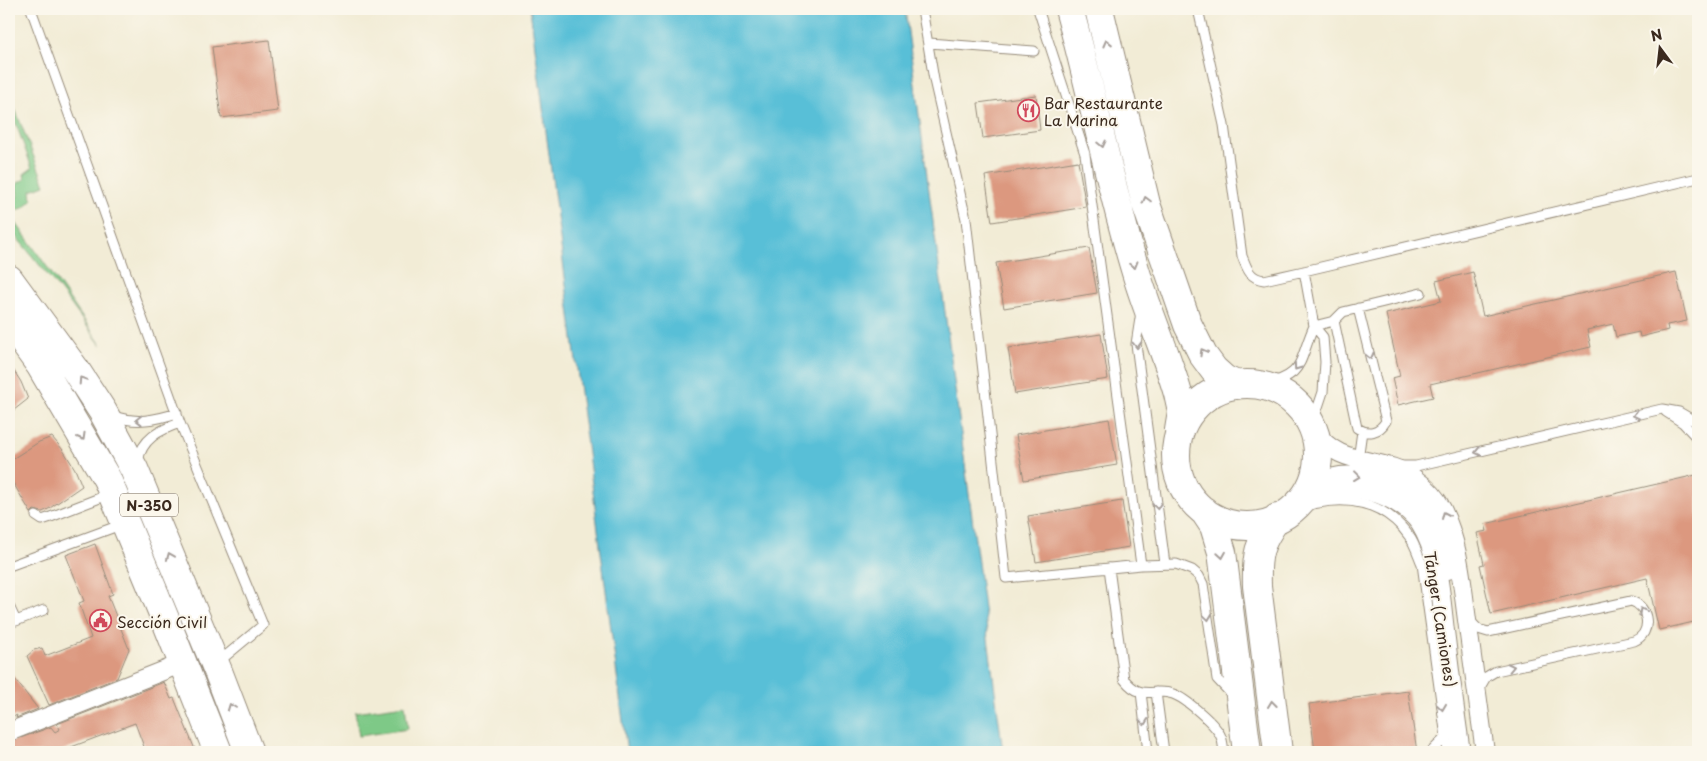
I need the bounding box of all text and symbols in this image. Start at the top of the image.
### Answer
north arrow [1634,22,1684,72]
text: N [1648,23,1665,47]
one-way arrow [1102,38,1113,47]
place label: Bar Restaurante La Marina [1044,91,1163,131]
restaurant icon: Bar Restaurante La Marina [1016,99,1040,123]
one-way arrow [1096,139,1107,148]
one-way arrow [1141,197,1151,205]
one-way arrow [1128,260,1139,269]
one-way arrow [1132,341,1142,349]
one-way arrow [1199,349,1209,358]
one-way arrow [1364,351,1375,360]
one-way arrow [1294,361,1303,370]
one-way arrow [79,376,89,385]
one-way arrow [1632,409,1641,420]
one-way arrow [135,415,143,425]
one-way arrow [75,431,85,440]
one-way arrow [1473,446,1482,457]
one-way arrow [1354,470,1362,481]
road number: N-350 [120,494,178,516]
one-way arrow [1151,502,1162,510]
one-way arrow [1441,511,1451,520]
street label: Tánger (Camiones) [1419,549,1463,689]
one-way arrow [1216,551,1226,560]
one-way arrow [166,552,177,561]
one-way arrow [1638,608,1648,617]
public building icon: Sección Civil [89,609,113,633]
place label: Sección Civil [117,610,207,633]
one-way arrow [1202,613,1213,621]
one-way arrow [1507,663,1516,673]
one-way arrow [1267,700,1278,708]
one-way arrow [227,703,237,711]
one-way arrow [1436,704,1447,712]
one-way arrow [1139,718,1149,727]

